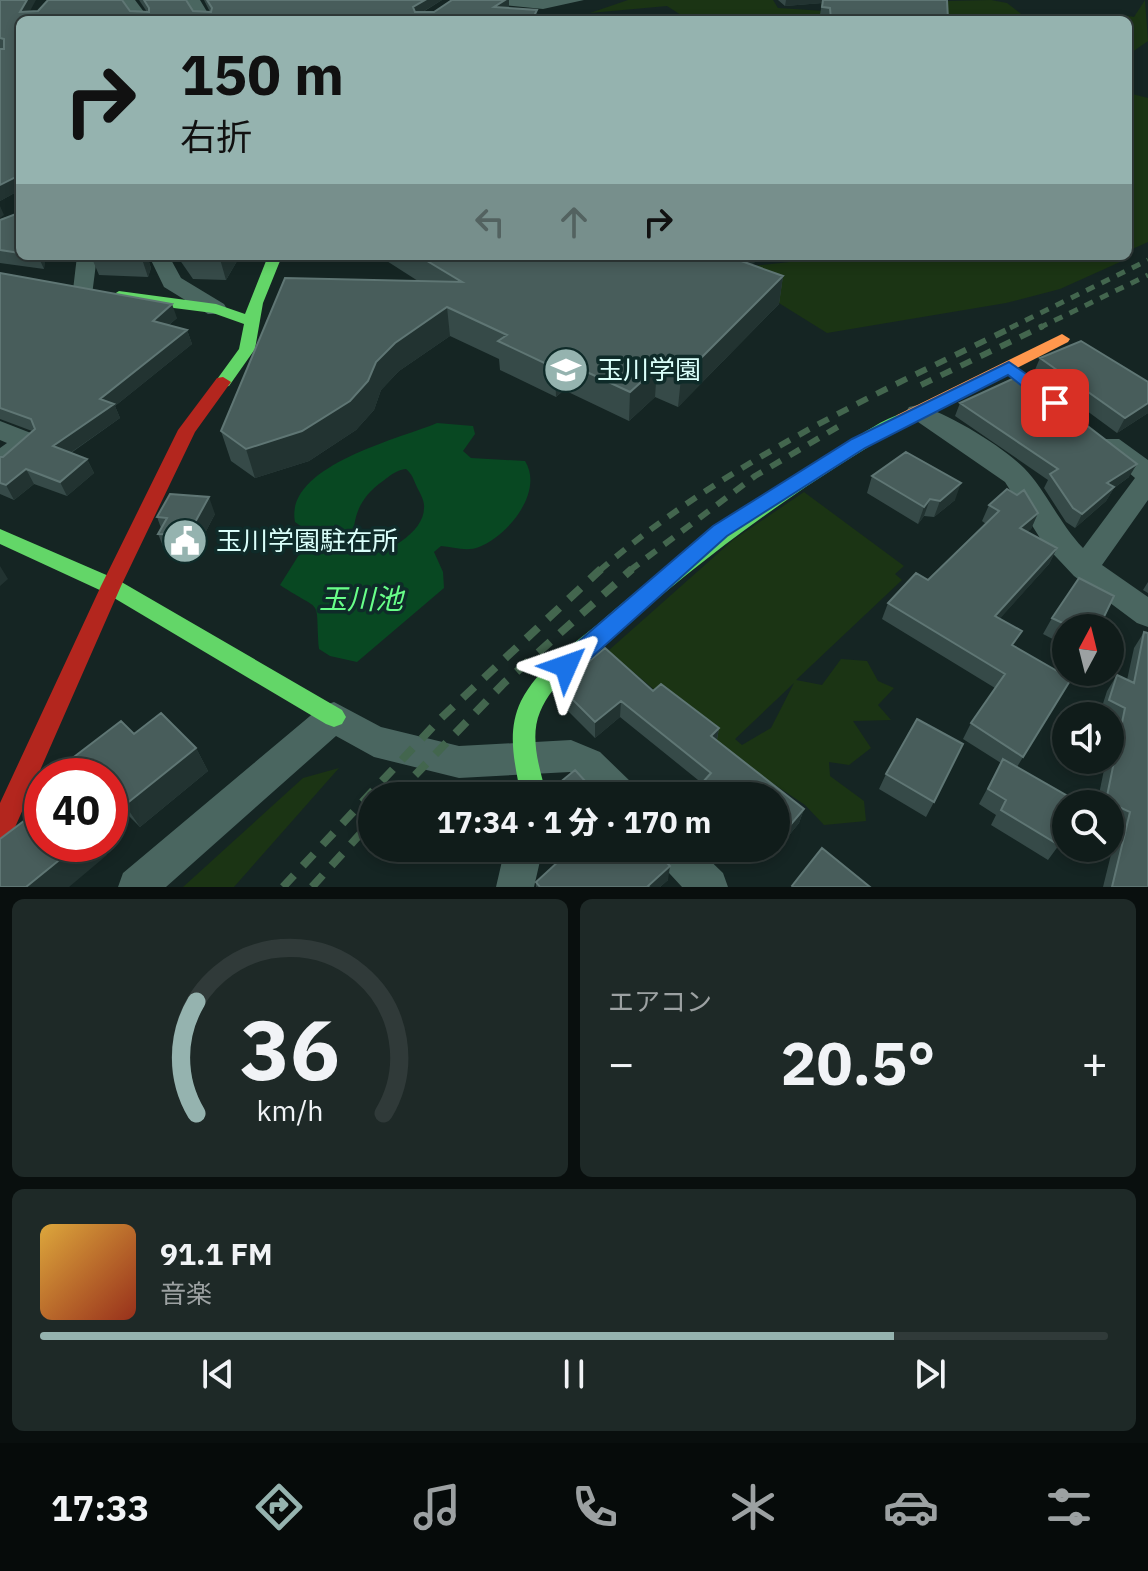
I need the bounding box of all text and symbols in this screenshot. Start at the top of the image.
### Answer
text: 150 m [180,38,344,110]
icon: right [48,48,152,152]
text: 右折 [180,113,252,160]
icon: left [468,200,512,244]
icon: ahead [552,200,596,244]
icon: right [636,200,680,244]
school or university icon: 玉川学園 [542,346,590,394]
place label: 玉川学園 [597,352,701,386]
pin [1021,369,1089,437]
icon: arrive [1033,381,1077,425]
public building icon: 玉川学園駐在所 [161,517,209,565]
place label: 玉川学園駐在所 [216,523,398,557]
water label: 玉川池 [319,580,406,617]
north arrow [1052,614,1124,686]
map controls [1052,614,1124,862]
position arrow [524,624,608,708]
button: sound [1052,702,1124,774]
speed limit sign: 40 [24,758,128,862]
button: search [1052,790,1124,862]
text: 17:34 · 1 分 · 170 m [437,802,711,841]
text: エアコン [608,984,712,1018]
text: 36 [240,995,340,1103]
text: 20.5° [781,1023,935,1102]
text: − [608,1034,634,1091]
text: + [1082,1034,1108,1091]
text: km/h [256,1092,324,1129]
text: 91.1 FM [160,1234,273,1273]
text: 音楽 [160,1276,212,1310]
icon: previous [196,1352,240,1396]
icon: pause [552,1352,596,1396]
icon: next [908,1352,952,1396]
icon: directions [251,1479,307,1535]
icon: music [409,1479,465,1535]
icon: phone [567,1479,623,1535]
icon: climate [725,1479,781,1535]
icon: car [883,1479,939,1535]
icon: filters [1041,1479,1097,1535]
text: 17:33 [51,1484,149,1531]

